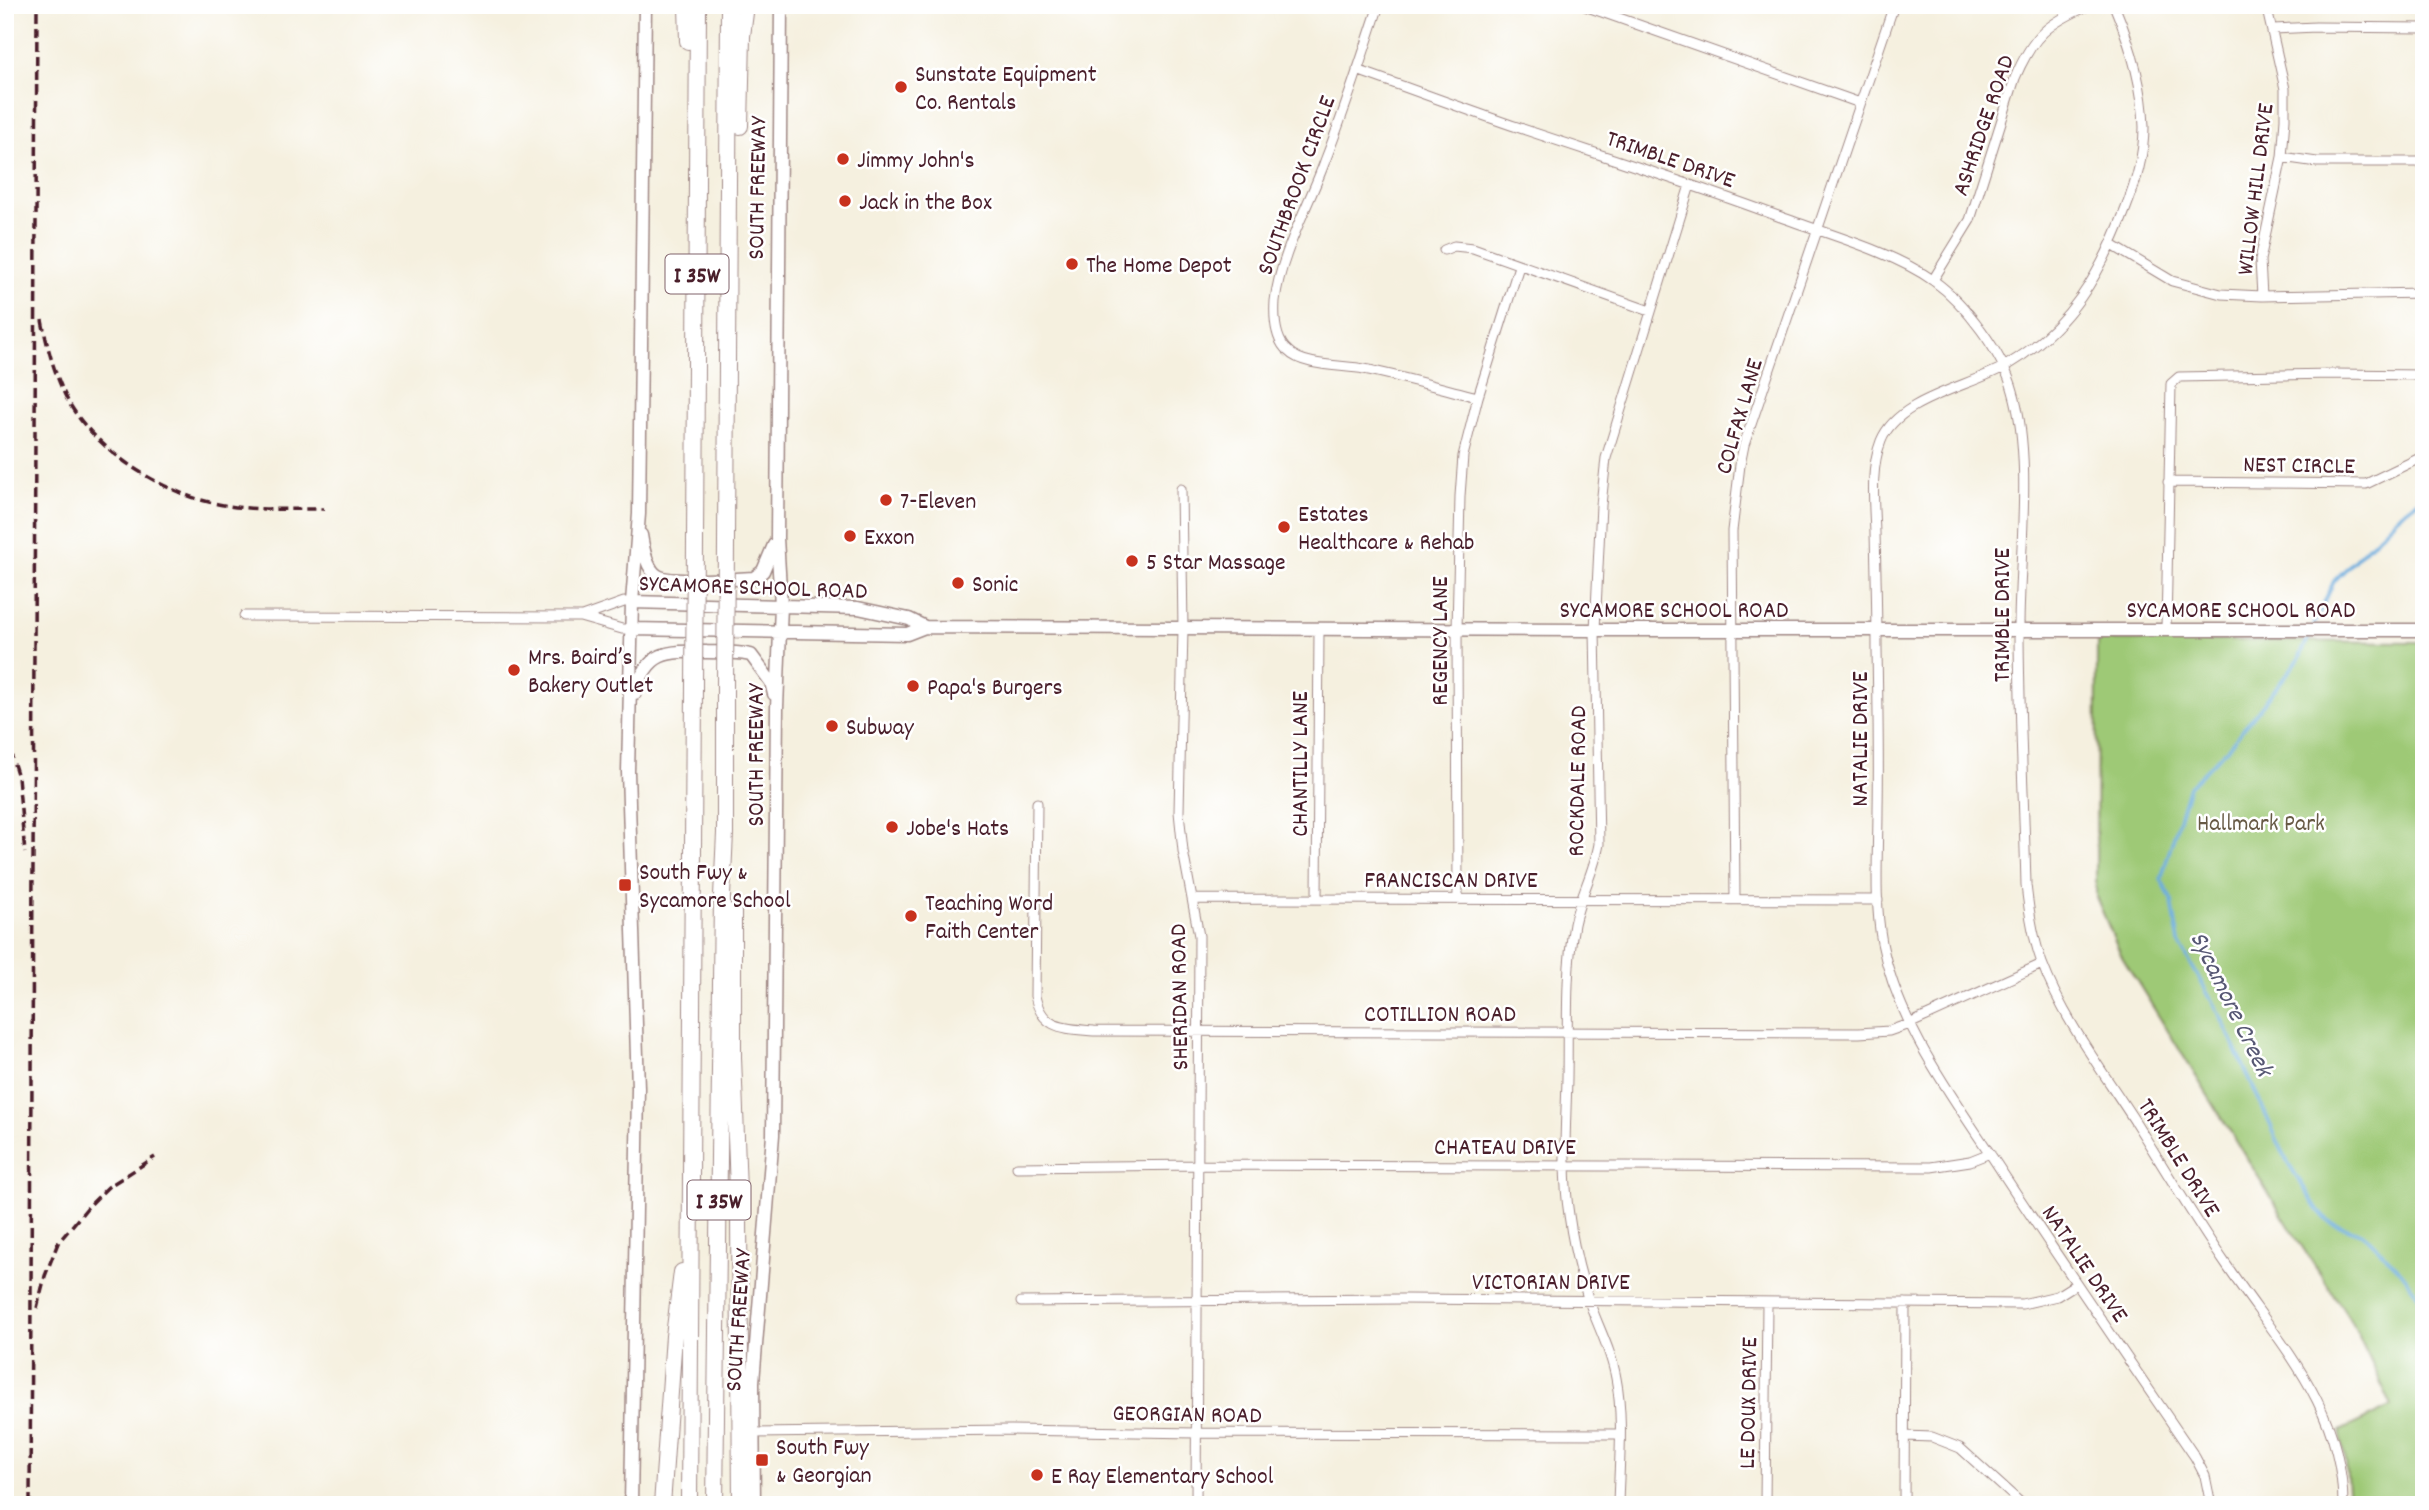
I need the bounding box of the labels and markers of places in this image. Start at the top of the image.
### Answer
place label: Sunstate Equipment Co. Rentals [915,59,1097,121]
marker: Sunstate Equipment Co. Rentals [893,79,909,95]
place label: Jimmy John's [857,145,975,179]
marker: Jimmy John's [835,151,851,167]
place label: Jack in the Box [859,187,992,221]
marker: Jack in the Box [837,193,853,209]
place label: The Home Depot [1086,250,1232,284]
marker: The Home Depot [1064,256,1080,272]
place label: 7-Eleven [900,486,976,520]
marker: 7-Eleven [878,492,894,508]
place label: Estates Healthcare & Rehab [1298,499,1474,561]
marker: Estates Healthcare & Rehab [1276,519,1292,535]
place label: Exxon [864,522,914,556]
marker: Exxon [842,528,858,544]
place label: 5 Star Massage [1146,547,1286,581]
marker: 5 Star Massage [1124,553,1140,569]
place label: Sonic [972,569,1018,603]
marker: Sonic [950,575,966,591]
place label: Mrs. Baird’s Bakery Outlet [528,642,653,704]
marker: Mrs. Baird’s Bakery Outlet [506,662,522,678]
place label: Papa's Burgers [927,672,1063,706]
marker: Papa's Burgers [905,678,921,694]
place label: Subway [846,712,915,746]
marker: Subway [824,718,840,734]
place label: Jobe's Hats [906,813,1009,847]
marker: Jobe's Hats [884,819,900,835]
place label: South Fwy & Sycamore School [639,857,791,919]
marker: South Fwy & Sycamore School [617,877,633,893]
place label: Teaching Word Faith Center [925,888,1053,950]
marker: Teaching Word Faith Center [903,908,919,924]
place label: South Fwy & Georgian [776,1432,872,1494]
marker: South Fwy & Georgian [754,1452,770,1468]
place label: E Ray Elementary School [1051,1461,1274,1495]
marker: E Ray Elementary School [1029,1467,1045,1483]

